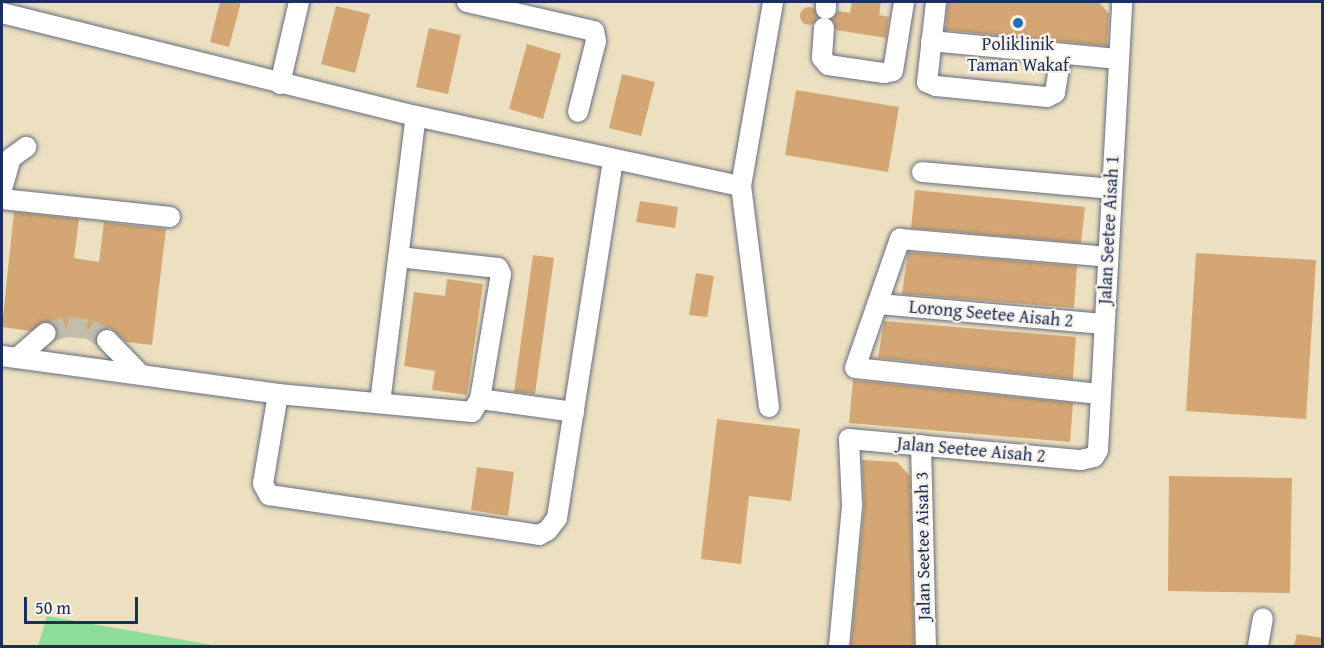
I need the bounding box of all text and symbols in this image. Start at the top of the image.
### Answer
marker: Poliklinik Taman Wakaf [1009,14,1027,32]
place label: Poliklinik Taman Wakaf [967,34,1069,76]
street label: Jalan Seetee Aisah 1 [1094,155,1124,305]
street label: Lorong Seetee Aisah 2 [908,296,1074,332]
street label: Jalan Seetee Aisah 2 [896,433,1046,467]
street label: Jalan Seetee Aisah 3 [911,471,935,621]
scale bar [27,585,141,623]
text: 50 m [35,594,71,621]

